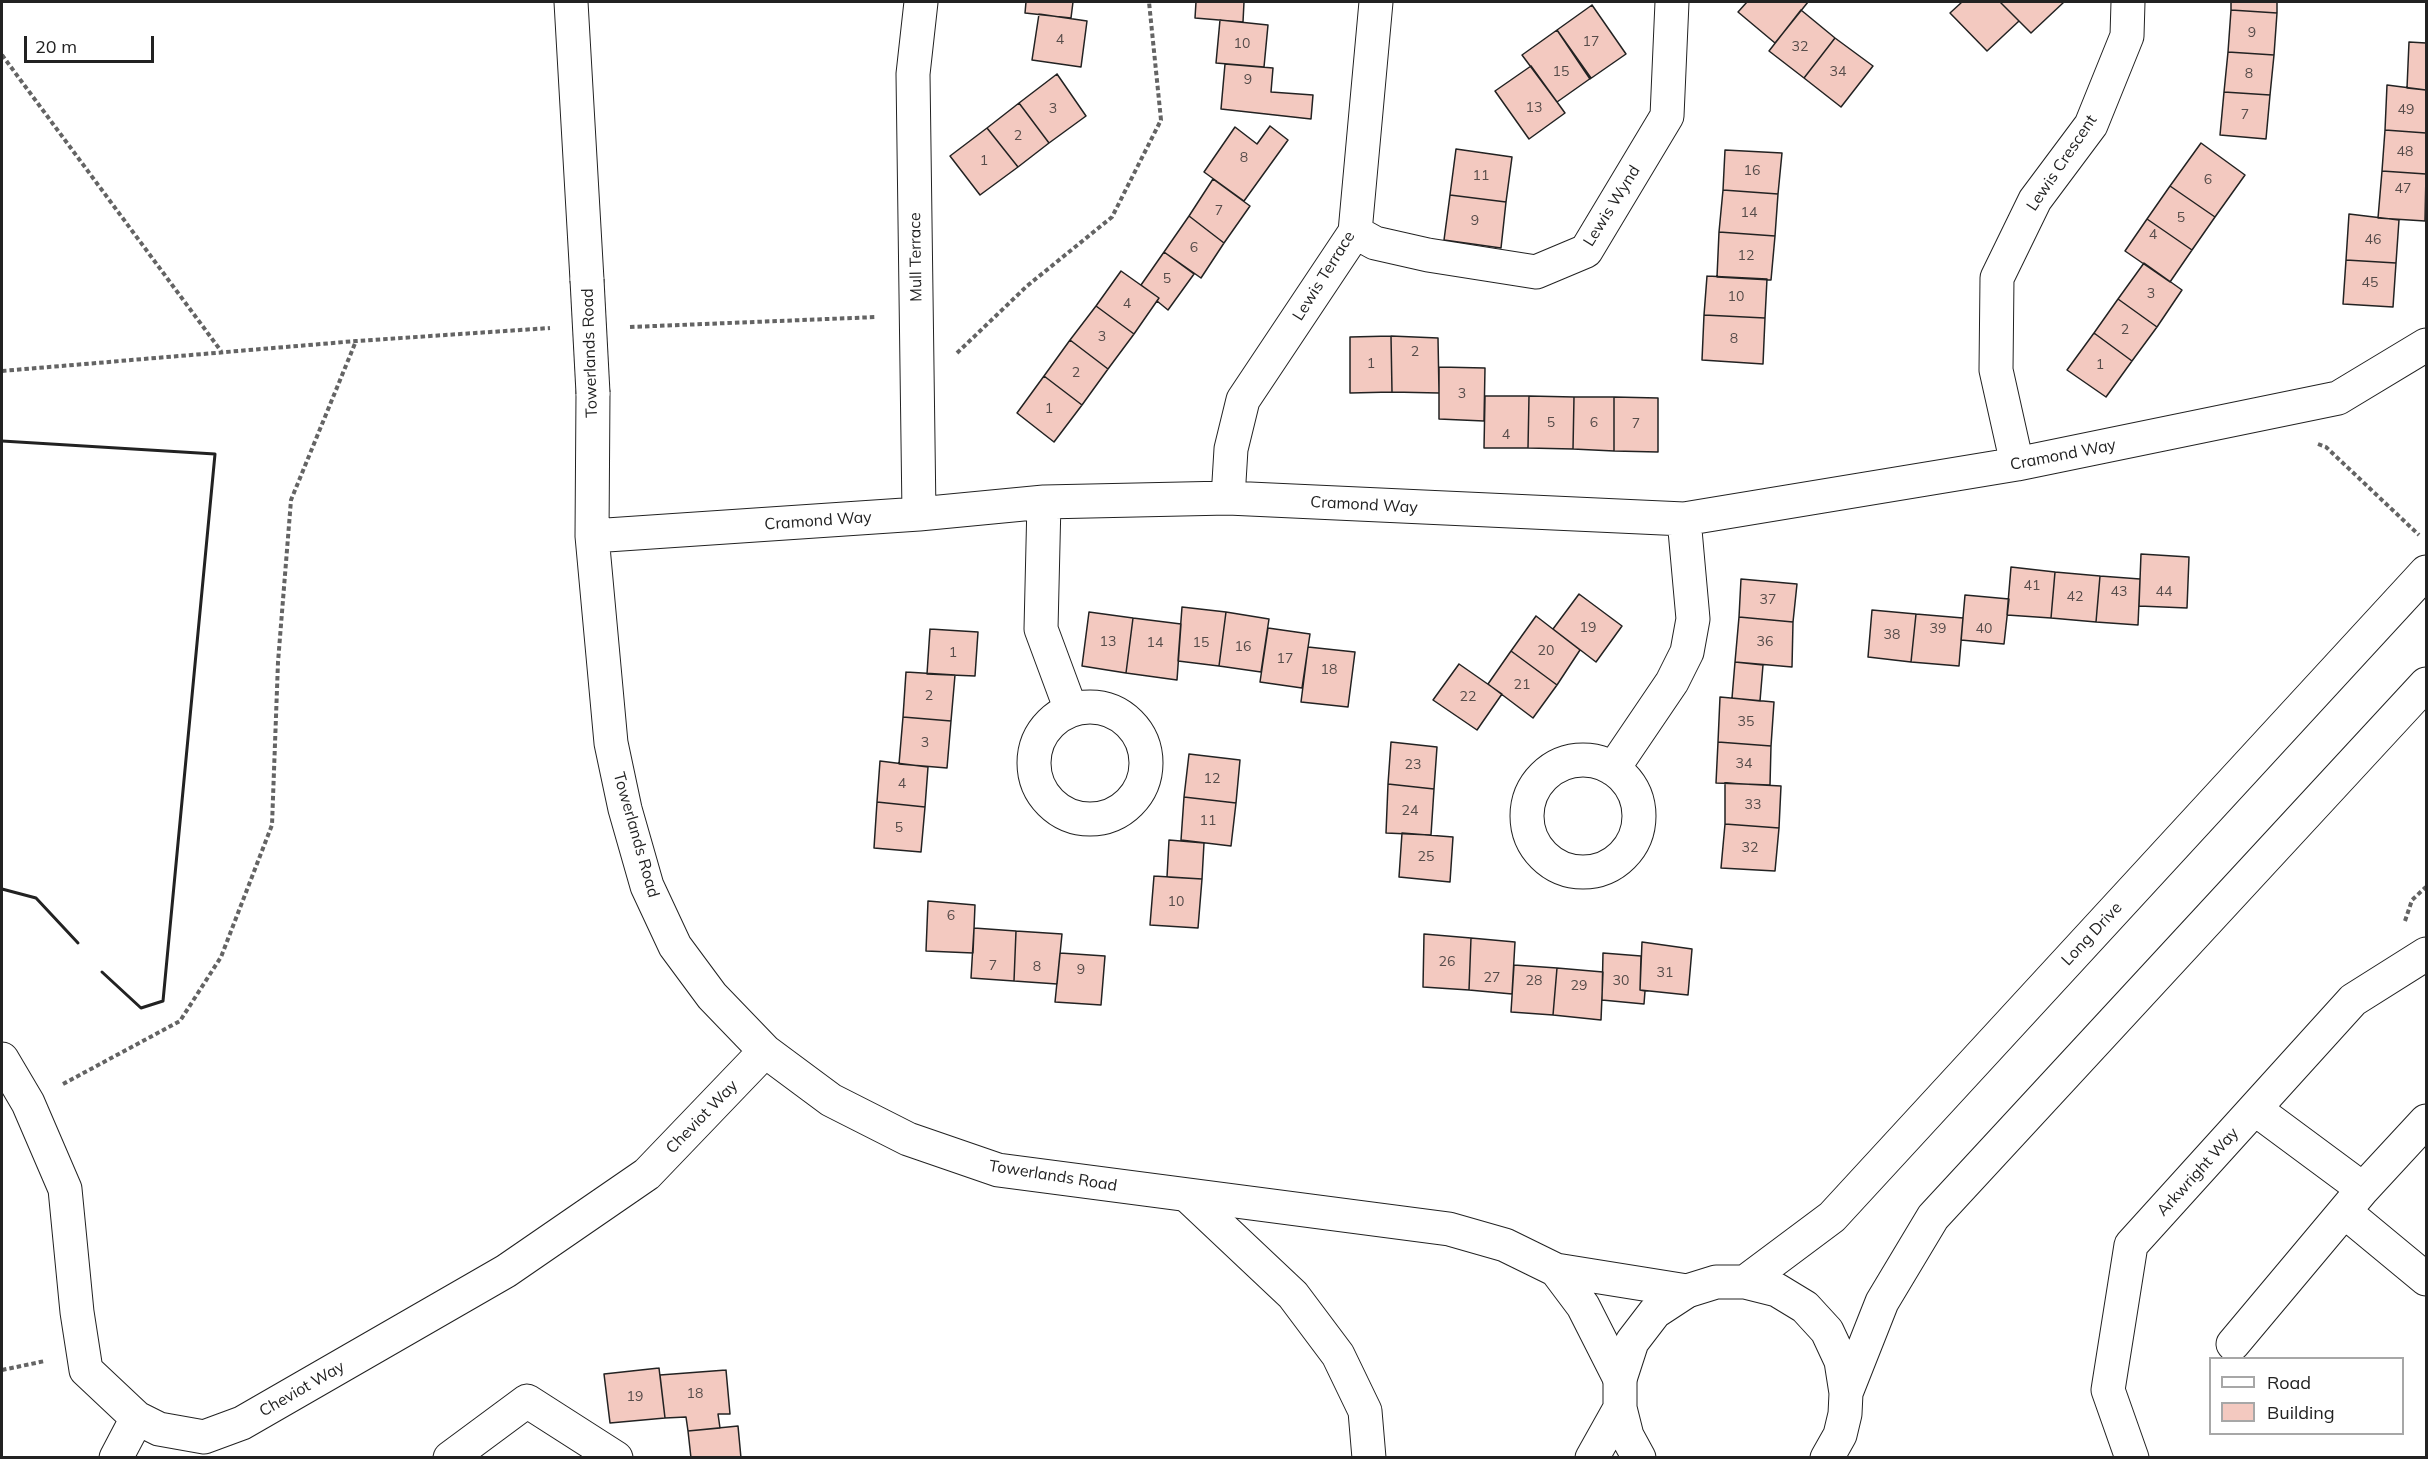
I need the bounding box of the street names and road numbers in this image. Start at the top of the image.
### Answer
street label: Lewis Crescent [2023,111,2101,215]
street label: Lewis Wynd [1580,162,1644,250]
street label: Mull Terrace [906,212,926,302]
street label: Lewis Terrace [1289,228,1359,324]
street label: Towerlands Road [578,288,602,418]
street label: Cramond Way [2008,435,2118,475]
street label: Cramond Way [1310,493,1418,517]
street label: Cramond Way [764,508,872,534]
street label: Towerlands Road [609,770,663,900]
street label: Long Drive [2058,898,2126,970]
street label: Cheviot Way [662,1076,742,1158]
street label: Arkwright Way [2153,1124,2243,1220]
street label: Towerlands Road [988,1156,1118,1196]
street label: Cheviot Way [256,1357,348,1421]

